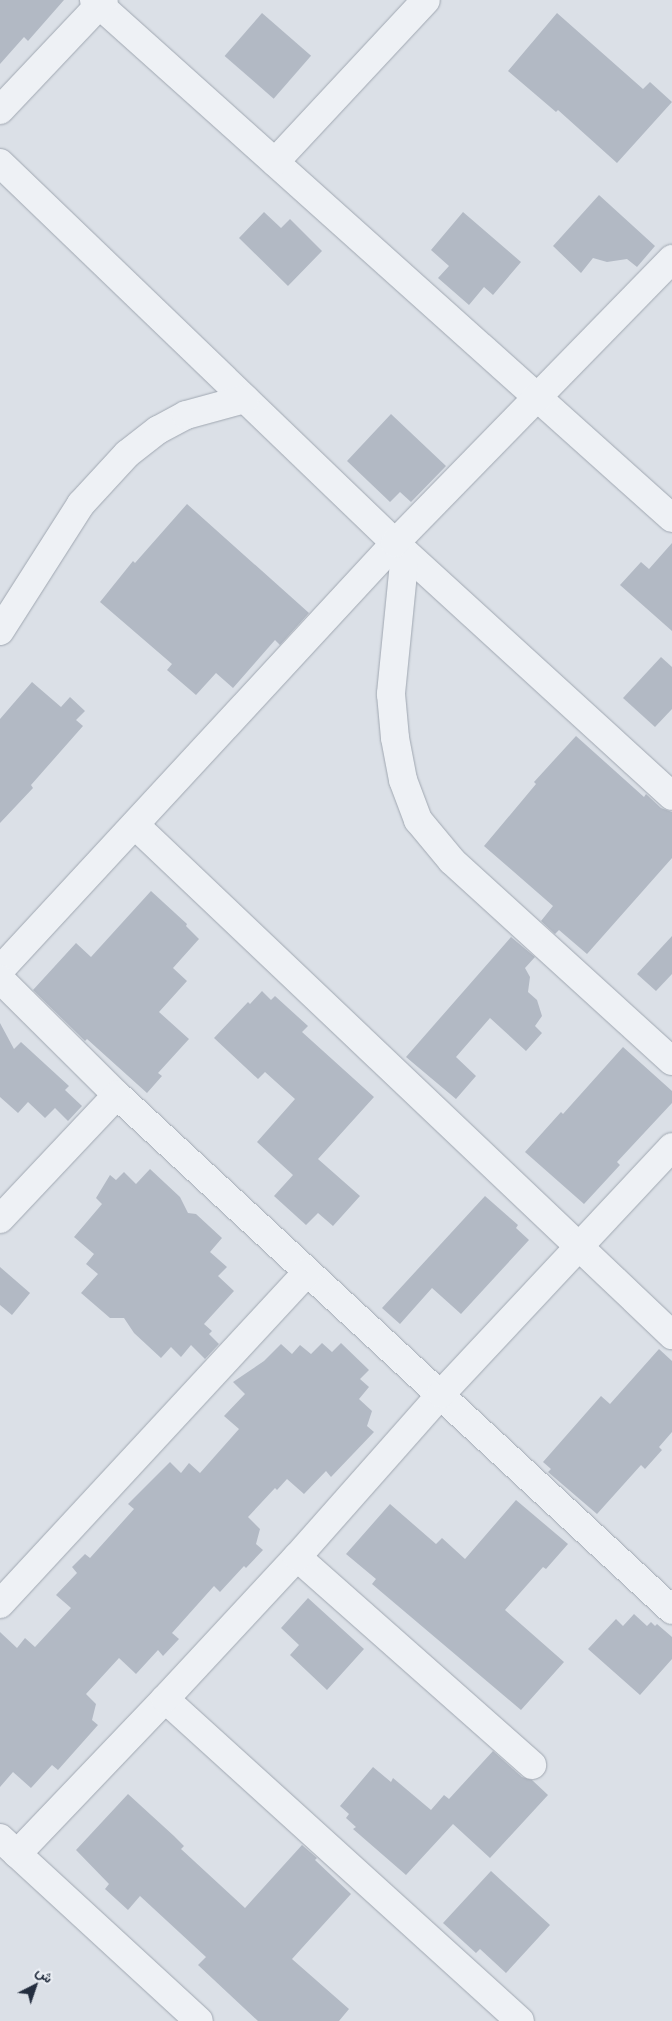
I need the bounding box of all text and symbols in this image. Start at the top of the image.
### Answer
north arrow [10,1961,60,2011]
text: ش [33,1962,57,1987]

